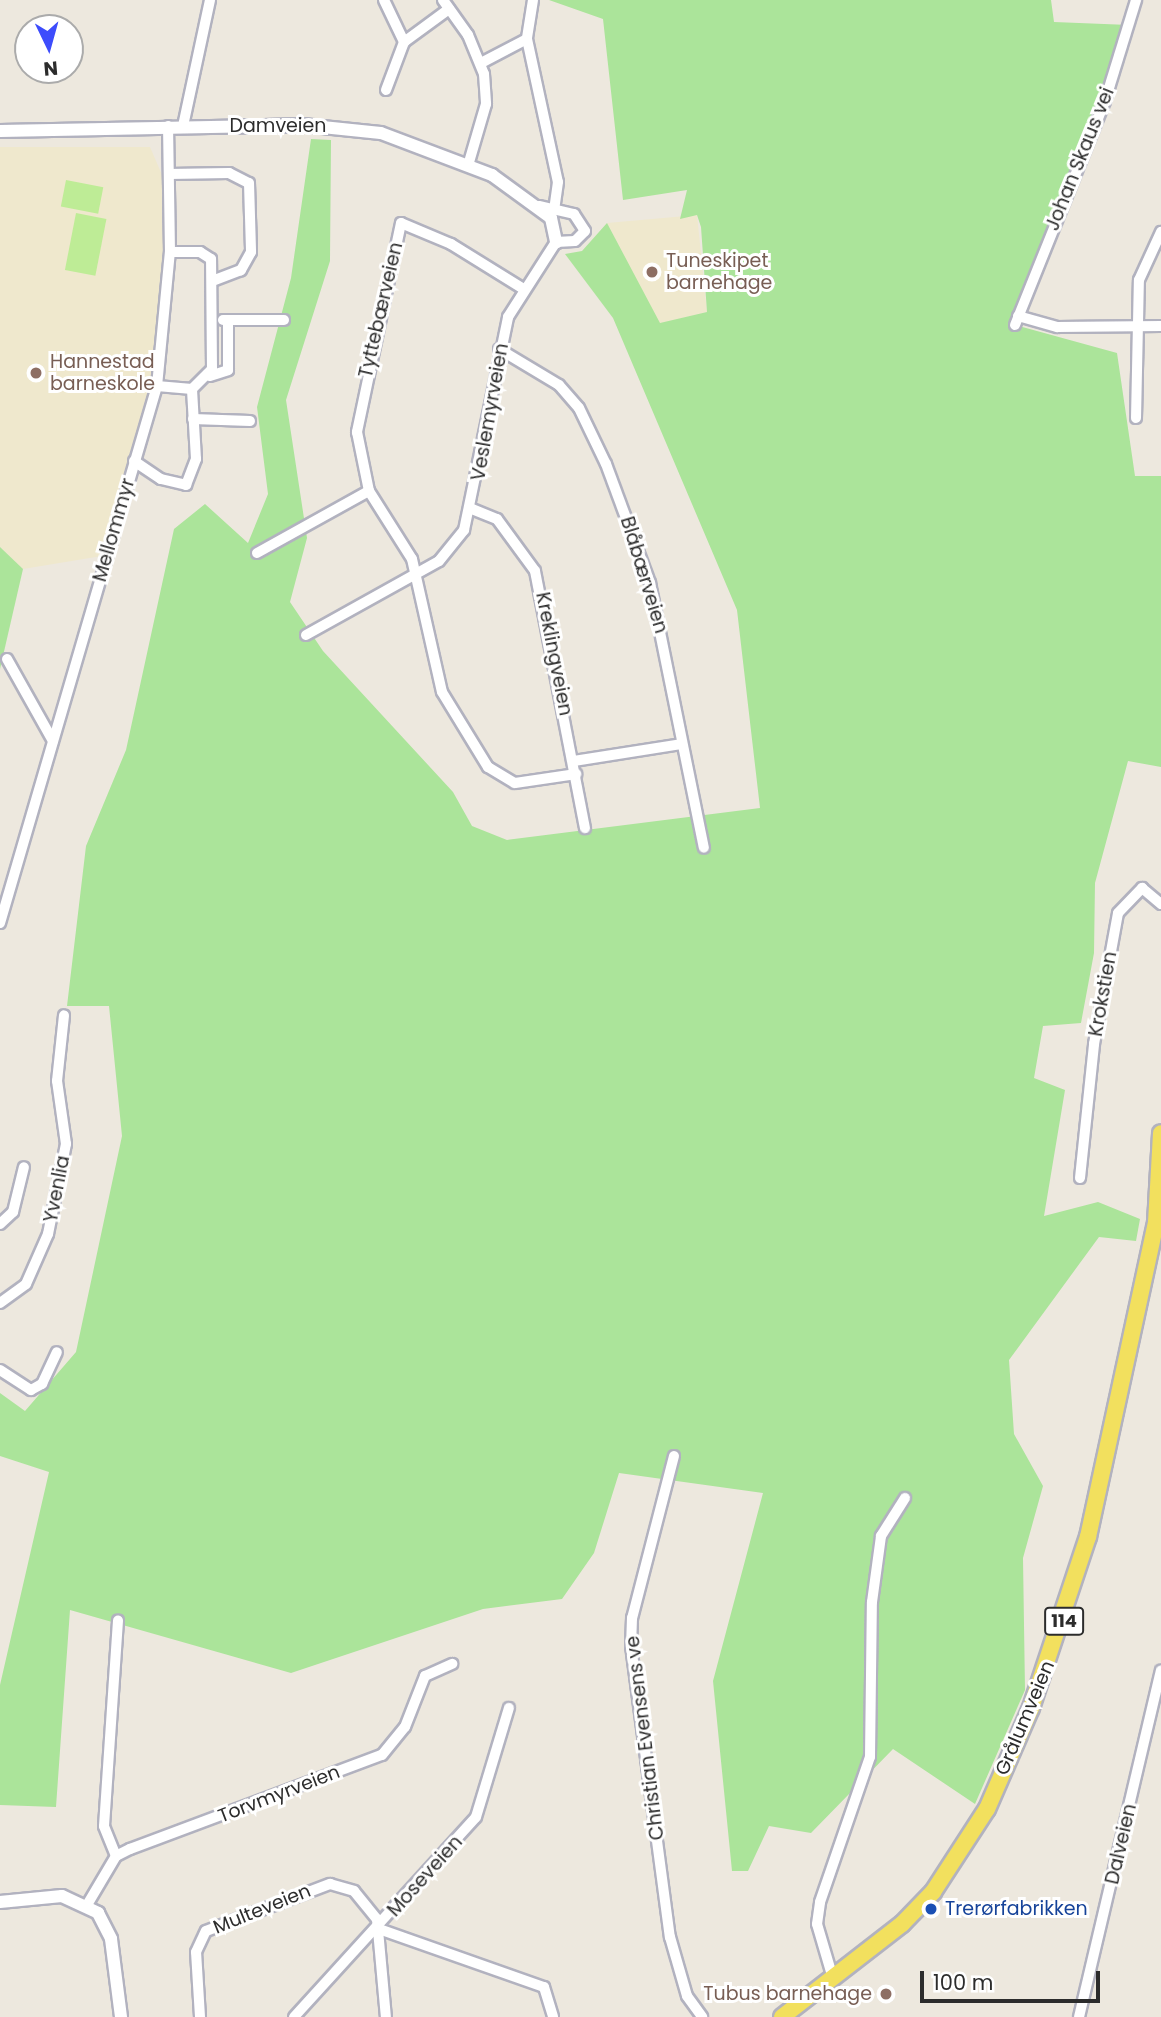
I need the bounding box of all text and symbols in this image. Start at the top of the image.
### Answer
north arrow [14,14,84,84]
text: N [42,54,59,82]
street label: Johan Skaus vei [1041,84,1119,234]
street label: Damveien [230,115,326,137]
street label: Tyttebærveien [354,240,408,380]
place label: Tuneskipet barnehage [666,250,772,294]
marker: Tuneskipet barnehage [644,264,660,280]
street label: Veslemyrveien [467,341,513,483]
place label: Hannestad barneskole [50,351,155,395]
marker: Hannestad barneskole [28,365,44,381]
street label: Mellommyr [88,476,140,584]
street label: Blåbærveien [615,514,673,636]
street label: Kreklingveien [531,590,577,718]
street label: Krokstien [1084,950,1122,1038]
street label: Yvenlia [39,1154,75,1224]
road number: 114 [1043,1606,1085,1636]
street label: Christian Evensens ve [621,1634,669,1842]
street label: Grålumveien [991,1657,1059,1779]
street label: Torvmyrveien [215,1760,343,1828]
street label: Dalveien [1101,1801,1141,1887]
street label: Moseveien [383,1831,467,1921]
street label: Multeveien [210,1879,314,1939]
place label: Trerørfabrikken [945,1898,1088,1920]
marker: Trerørfabrikken [923,1901,939,1917]
scale bar [923,1958,1103,2002]
text: 100 m [933,1968,993,1997]
place label: Tubus barnehage [703,1983,872,2005]
marker: Tubus barnehage [878,1986,894,2002]

